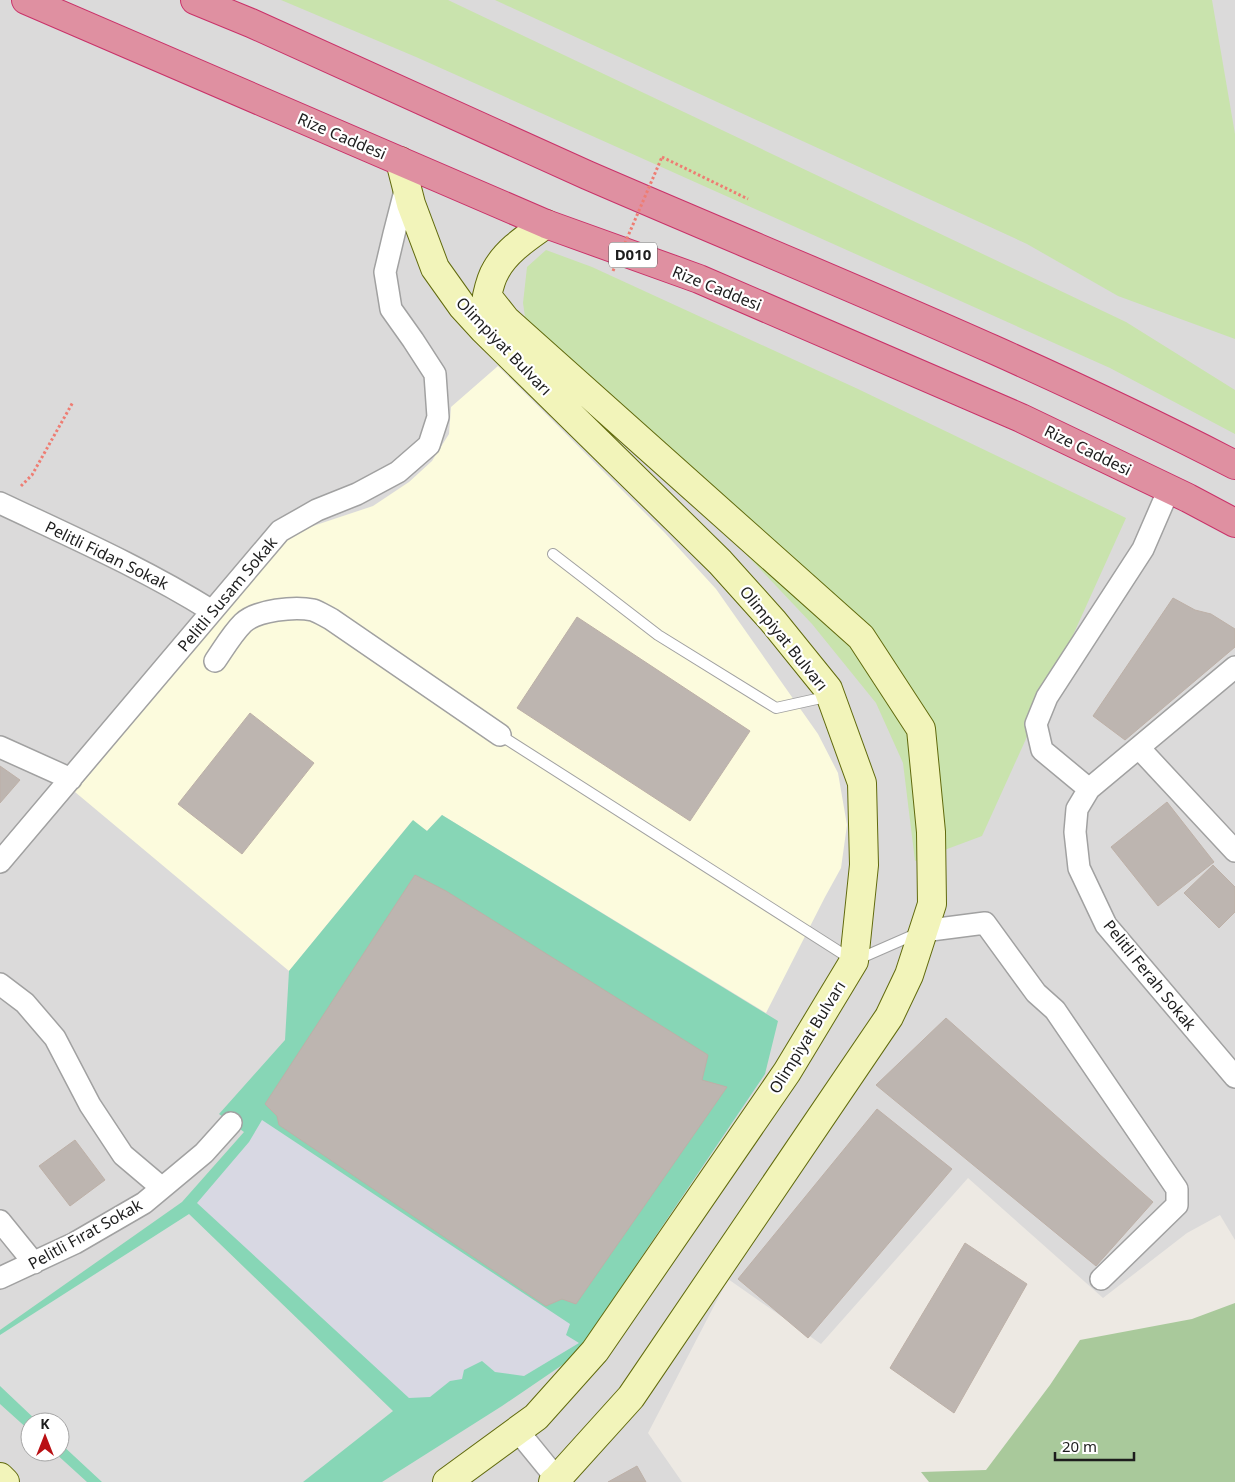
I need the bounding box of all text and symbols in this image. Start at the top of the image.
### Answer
street label: Rize Caddesi [294,107,390,165]
road number: D010 [609,242,657,268]
street label: Rize Caddesi [669,260,765,316]
street label: Olimpiyat Bulvarı [451,292,557,400]
street label: Rize Caddesi [1041,419,1135,481]
street label: Pelitli Fidan Sokak [42,516,173,595]
street label: Pelitli Susam Sokak [172,531,282,656]
street label: Olimpiyat Bulvarı [735,581,833,695]
street label: Pelitli Ferah Sokak [1099,915,1202,1035]
street label: Olimpiyat Bulvarı [763,976,851,1098]
street label: Pelitli Fırat Sokak [24,1193,146,1274]
north arrow [20,1412,70,1462]
text: K [40,1414,50,1433]
scale bar [1055,1430,1134,1462]
text: 20 m [1062,1436,1097,1456]

